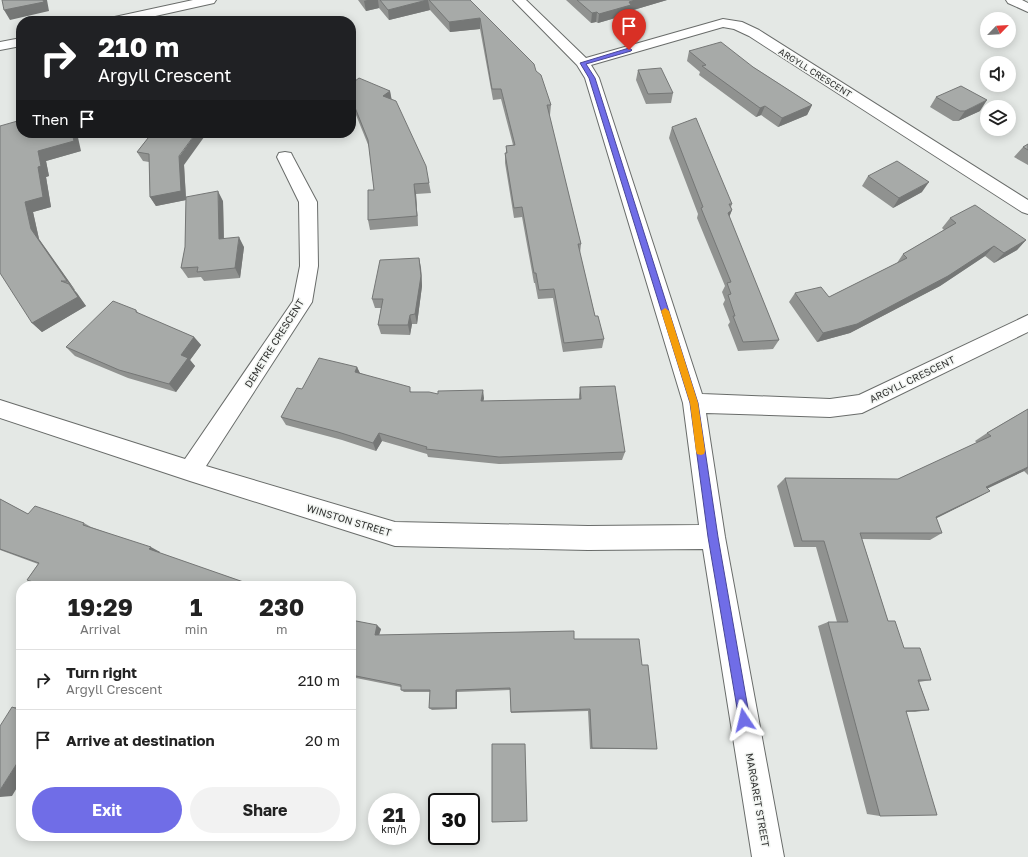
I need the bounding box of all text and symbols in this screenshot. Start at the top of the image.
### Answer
pin [612,9,646,50]
north arrow [980,12,1016,48]
map controls [980,12,1016,136]
icon: arrive [618,15,640,37]
text: 210 m [98,30,179,63]
icon: right [32,32,84,84]
street label: ARGYLL CRESCENT [777,46,854,100]
button: sound [980,56,1016,92]
text: Argyll Crescent [98,64,231,86]
button: layers [980,100,1016,136]
icon: arrive [76,108,98,130]
text: Then [32,110,68,128]
street label: DEMETRE CRESCENT [242,296,306,390]
street label: ARGYLL CRESCENT [867,353,957,405]
street label: WINSTON STREET [305,501,393,539]
text: 19:29 [68,592,133,621]
text: 1 [190,592,202,621]
text: 230 [259,592,304,621]
text: Arrival [80,621,121,637]
text: min [185,621,208,637]
text: m [276,621,288,637]
text: Turn right [66,663,137,681]
icon: right [32,669,54,691]
text: 210 m [298,671,340,689]
text: Argyll Crescent [66,681,162,697]
position arrow [723,699,765,741]
icon: arrive [32,729,54,751]
text: Arrive at destination [66,731,215,749]
text: 20 m [305,731,340,749]
street label: MARGARET STREET [744,752,772,848]
button: Exit [32,787,182,833]
button: Share [190,787,340,833]
speed limit sign: 30 [428,793,480,845]
text: 21 [383,802,405,826]
text: km/h [381,823,407,835]

